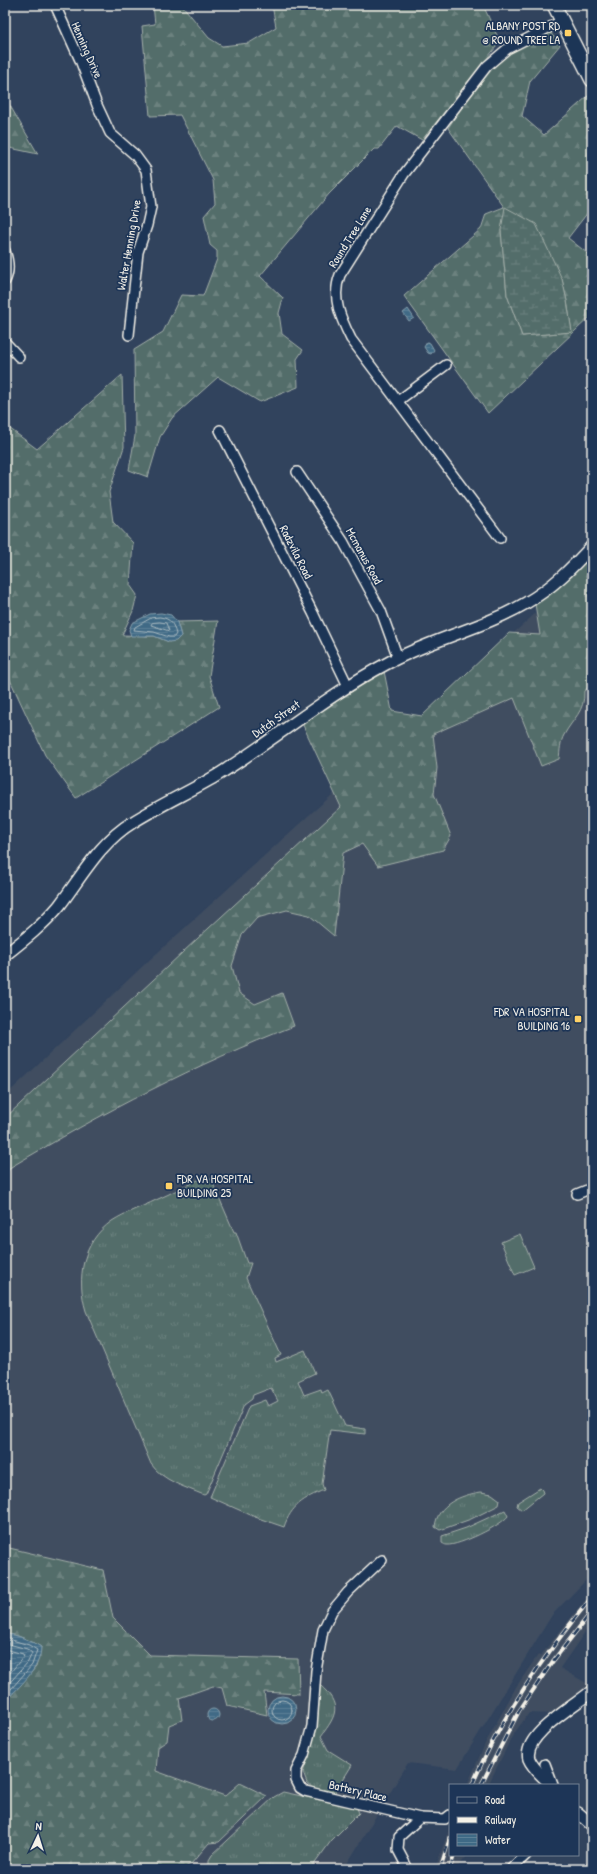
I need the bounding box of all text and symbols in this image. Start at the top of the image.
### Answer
place label: ALBANY POST RD @ ROUND TREE LA [482,17,560,48]
street label: Henning Drive [67,19,108,81]
marker: ALBANY POST RD @ ROUND TREE LA [563,28,573,38]
street label: Walter Henning Drive [112,198,145,291]
street label: Round Tree Lane [324,202,375,271]
street label: Radzvila Road [276,522,317,582]
street label: Mcmanus Road [342,525,387,587]
street label: Dutch Street [248,695,304,741]
place label: FDR VA HOSPITAL BUILDING 16 [493,1003,571,1034]
marker: FDR VA HOSPITAL BUILDING 16 [573,1014,583,1024]
place label: FDR VA HOSPITAL BUILDING 25 [176,1170,254,1201]
marker: FDR VA HOSPITAL BUILDING 25 [164,1181,174,1191]
street label: Battery Place [327,1776,389,1806]
legend [449,1784,579,1856]
text: Road [485,1791,505,1808]
text: Railway [485,1811,516,1828]
north arrow [18,1816,58,1856]
text: N [35,1819,42,1833]
text: Water [485,1831,511,1848]

